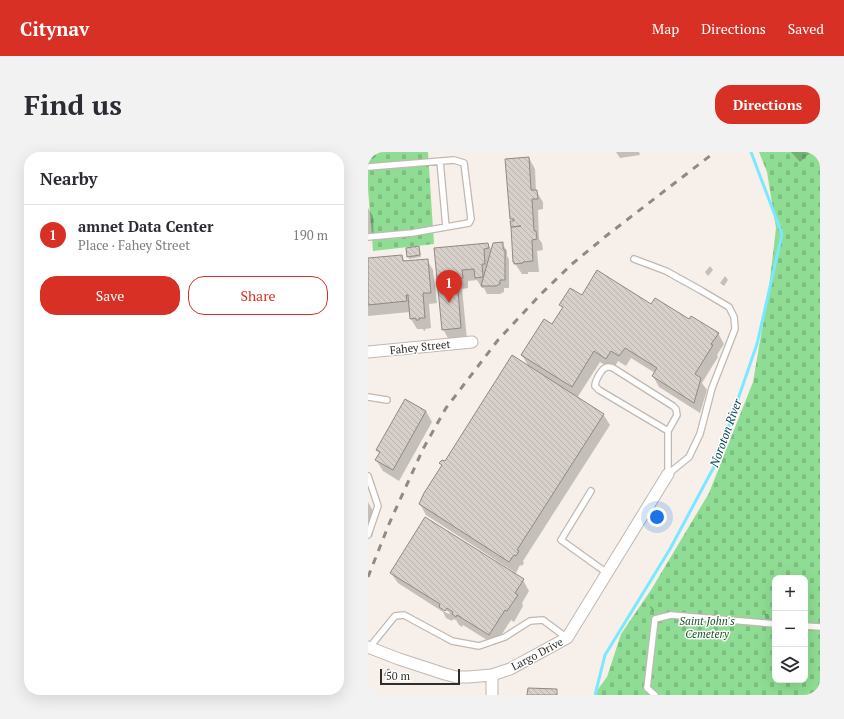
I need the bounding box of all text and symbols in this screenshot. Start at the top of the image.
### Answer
text: Citynav [20,16,89,41]
text: Map [652,19,679,38]
text: Directions [701,19,766,38]
text: Saved [788,19,824,38]
button: Directions [715,85,820,124]
text: Find us [24,86,122,123]
text: Nearby [40,167,98,190]
text: amnet Data Center [78,216,213,236]
text: 1 [49,226,57,244]
text: 190 m [293,226,328,244]
text: Place · Fahey Street [78,236,190,254]
pin: 1 [436,270,462,303]
button: Save [40,276,180,315]
button: Share [188,276,328,315]
street label: Fahey Street [389,337,451,357]
water label: Noroton River [706,395,745,470]
your location [647,507,667,527]
map controls [772,575,808,683]
button: + [772,575,808,611]
button: − [772,611,808,647]
park label: Saint John's Cemetery [679,614,735,641]
street label: Largo Drive [509,634,566,673]
button: layers [772,647,808,683]
scale bar [380,667,460,686]
text: 50 m [386,669,410,683]

